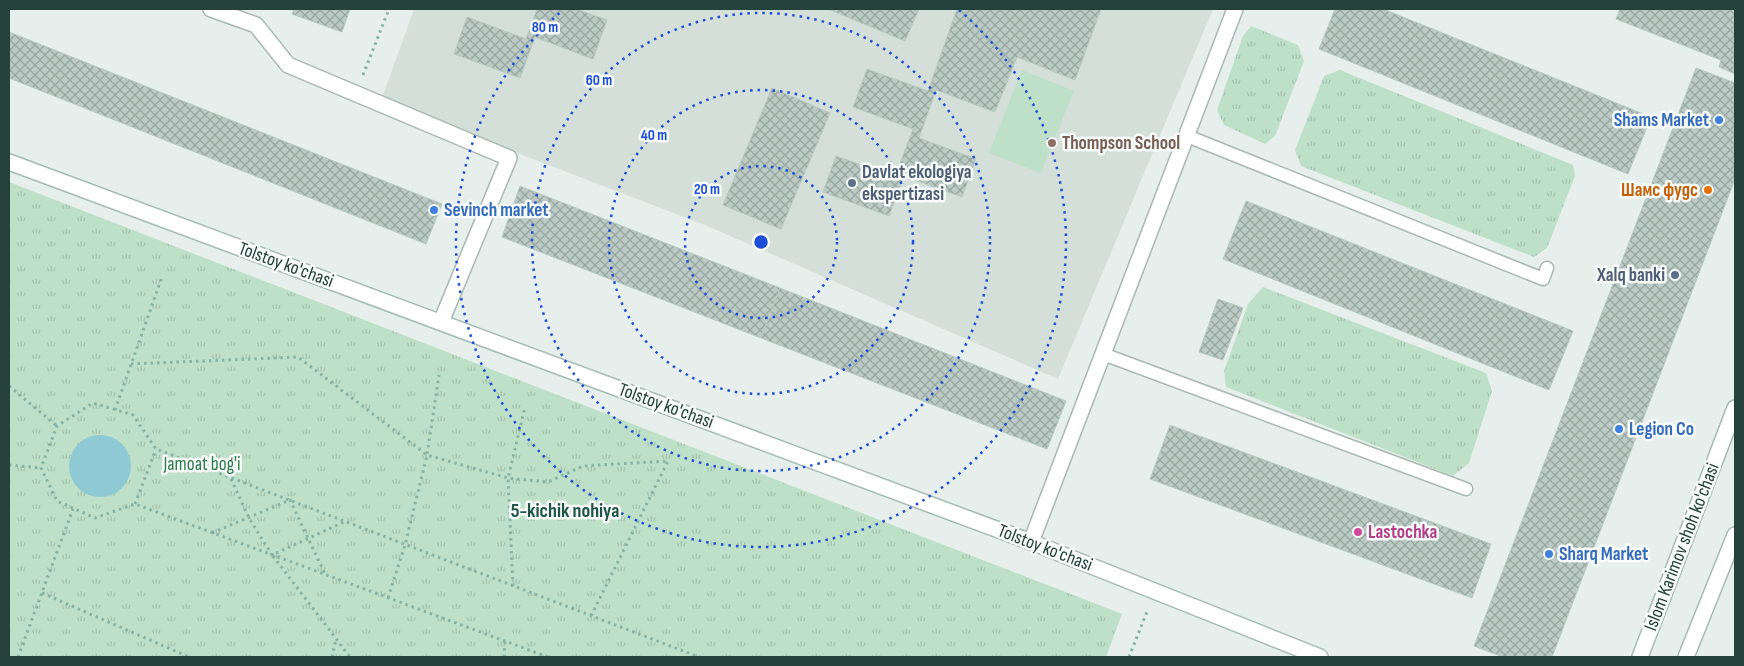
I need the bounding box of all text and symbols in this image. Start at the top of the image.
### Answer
text: 80 m [532,18,558,37]
text: 60 m [586,71,612,90]
place label: Shams Market [1614,109,1709,132]
marker: Shams Market [1713,114,1725,126]
text: 40 m [641,126,667,145]
place label: Thompson School [1062,132,1180,155]
marker: Thompson School [1046,137,1058,149]
place label: Davlat ekologiya ekspertizasi [862,161,972,206]
marker: Davlat ekologiya ekspertizasi [846,177,858,189]
place label: Шамс фудс [1621,179,1698,202]
text: 20 m [694,180,720,199]
marker: Шамс фудс [1702,184,1714,196]
place label: Sevinch market [444,199,549,222]
marker: Sevinch market [428,204,440,216]
centre of rings [752,233,770,251]
street label: Tolstoy ko'chasi [235,237,337,293]
place label: Xalq banki [1596,264,1665,287]
marker: Xalq banki [1669,269,1681,281]
street label: Tolstoy ko'chasi [615,378,717,434]
place label: Legion Co [1629,418,1694,441]
marker: Legion Co [1613,423,1625,435]
park label: Jamoat bog'i [162,453,241,476]
street label: Islom Karimov shoh ko'chasi [1639,460,1725,634]
district label: 5-kichik nohiya [511,499,619,523]
street label: Tolstoy ko'chasi [994,519,1096,577]
place label: Lastochka [1368,521,1437,544]
marker: Lastochka [1352,526,1364,538]
place label: Sharq Market [1559,543,1648,566]
marker: Sharq Market [1543,548,1555,560]

